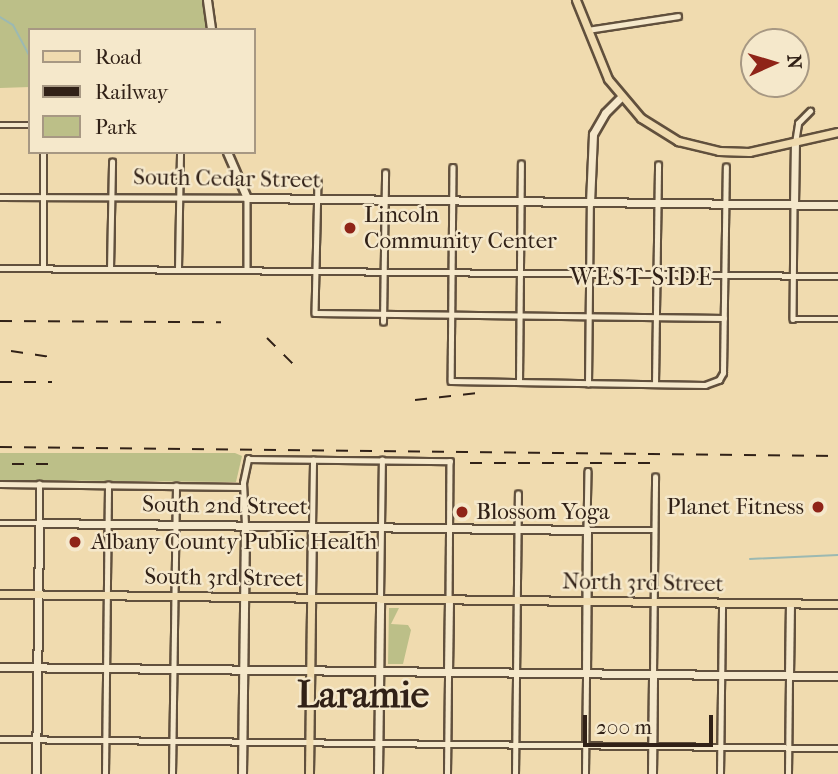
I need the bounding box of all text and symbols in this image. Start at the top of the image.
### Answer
legend [28,28,256,154]
north arrow [740,28,810,98]
text: Road [95,45,142,69]
text: N [782,54,805,70]
text: Railway [95,80,168,104]
text: Park [95,115,137,139]
street label: South Cedar Street [133,164,321,194]
place label: Lincoln Community Center [364,201,557,255]
marker: Lincoln Community Center [342,220,358,236]
district label: WEST SIDE [571,264,713,292]
street label: South 2nd Street [142,491,308,521]
place label: Planet Fitness [667,493,804,521]
place label: Blossom Yoga [476,498,610,526]
marker: Planet Fitness [810,499,826,515]
marker: Blossom Yoga [454,504,470,520]
place label: Albany County Public Health [91,528,377,556]
marker: Albany County Public Health [65,532,85,552]
street label: South 3rd Street [144,563,304,593]
street label: North 3rd Street [562,568,724,598]
district label: Laramie [297,673,429,717]
scale bar [586,700,716,744]
text: 200 m [596,715,652,739]

